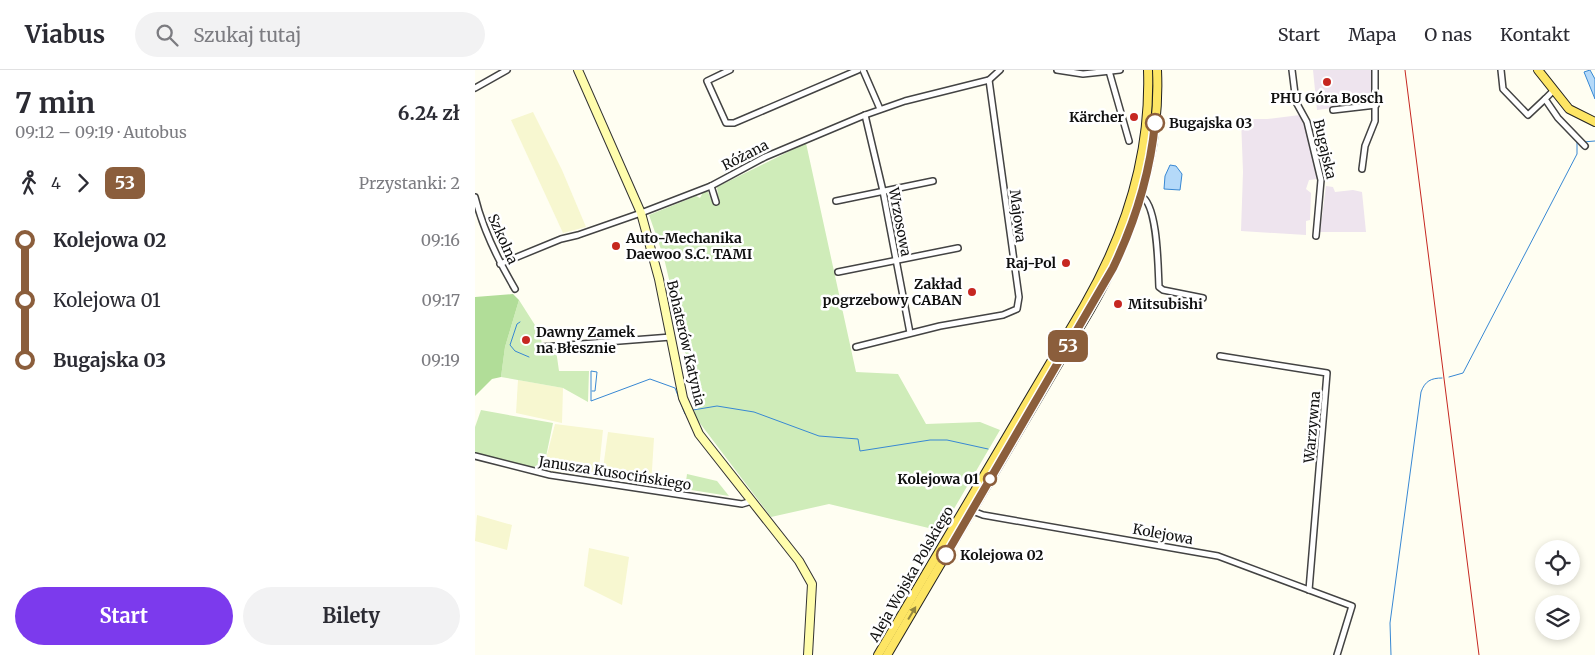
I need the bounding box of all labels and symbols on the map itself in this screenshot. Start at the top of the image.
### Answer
marker: PHU Góra Bosch [1321,76,1333,88]
place label: PHU Góra Bosch [1271,89,1384,107]
place label: Kärcher [1069,108,1124,126]
marker: Kärcher [1128,111,1140,123]
marker: Bugajska 03 [1145,113,1165,133]
place label: Bugajska 03 [1169,114,1252,132]
street label: Bugajska [1309,117,1341,181]
street label: Różana [719,135,772,174]
street label: Wrzosowa [884,185,916,258]
street label: Majowa [1006,189,1030,244]
street label: Szkolna [484,211,522,267]
place label: Auto-Mechanika Daewoo S.C. TAMI [625,229,753,263]
marker: Auto-Mechanika Daewoo S.C. TAMI [610,240,622,252]
place label: Raj-Pol [1006,254,1056,272]
marker: Raj-Pol [1060,257,1072,269]
place label: Zakład pogrzebowy CABAN [822,275,962,309]
street label: Bohaterów Katynia [663,278,709,408]
marker: Zakład pogrzebowy CABAN [966,286,978,298]
place label: Mitsubishi [1128,295,1203,313]
marker: Mitsubishi [1112,298,1124,310]
place label: Dawny Zamek na Błesznie [536,323,636,357]
line badge: 53 [1045,330,1091,362]
marker: Dawny Zamek na Błesznie [520,334,532,346]
street label: Warzywna [1300,390,1324,465]
street label: Janusza Kusocińskiego [536,452,693,494]
place label: Kolejowa 01 [897,470,979,488]
marker: Kolejowa 01 [983,472,997,486]
street label: Aleja Wojska Polskiego [864,503,957,646]
street label: Kolejowa [1131,520,1195,548]
marker: Kolejowa 02 [936,545,956,565]
place label: Kolejowa 02 [960,546,1044,564]
one-way arrow [907,606,916,620]

